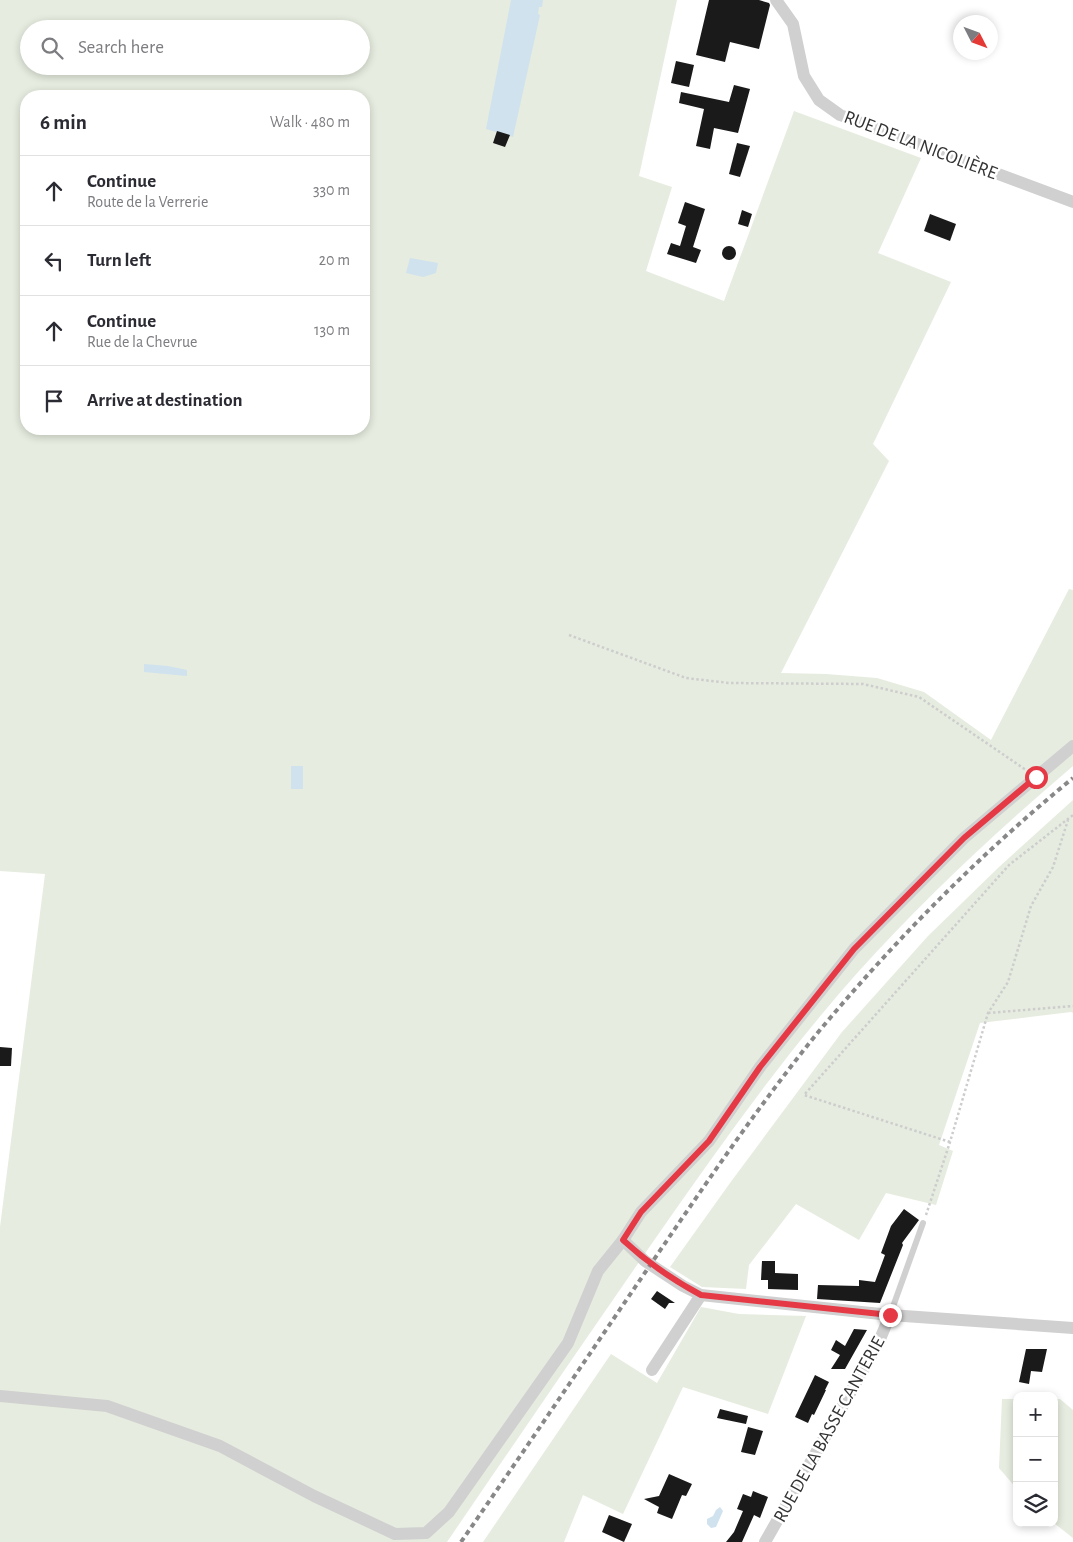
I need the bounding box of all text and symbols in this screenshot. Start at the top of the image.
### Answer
north arrow [953,15,998,60]
search box [20,20,370,75]
icon: search [38,34,66,62]
text: Search here [78,38,164,57]
street label: RUE DE LA NICOLIÈRE [841,106,1000,183]
text: 6 min [40,112,87,133]
text: Walk · 480 m [270,114,350,130]
text: Continue [87,172,156,191]
icon: ahead [40,177,68,205]
text: 330 m [313,182,350,198]
text: Route de la Verrerie [87,194,208,210]
icon: left [40,247,68,275]
text: Turn left [87,251,151,270]
text: 20 m [319,252,350,268]
text: Continue [87,312,156,331]
icon: ahead [40,317,68,345]
text: 130 m [314,322,350,338]
text: Rue de la Chevrue [87,334,197,350]
icon: arrive [40,387,68,415]
text: Arrive at destination [87,391,243,410]
route start [1025,766,1048,789]
route end [879,1304,902,1327]
street label: RUE DE LA BASSE CANTERIE [770,1334,888,1526]
map controls [1013,1392,1058,1527]
button: + [1013,1392,1058,1437]
button: − [1013,1437,1058,1482]
button: layers [1013,1482,1058,1527]

